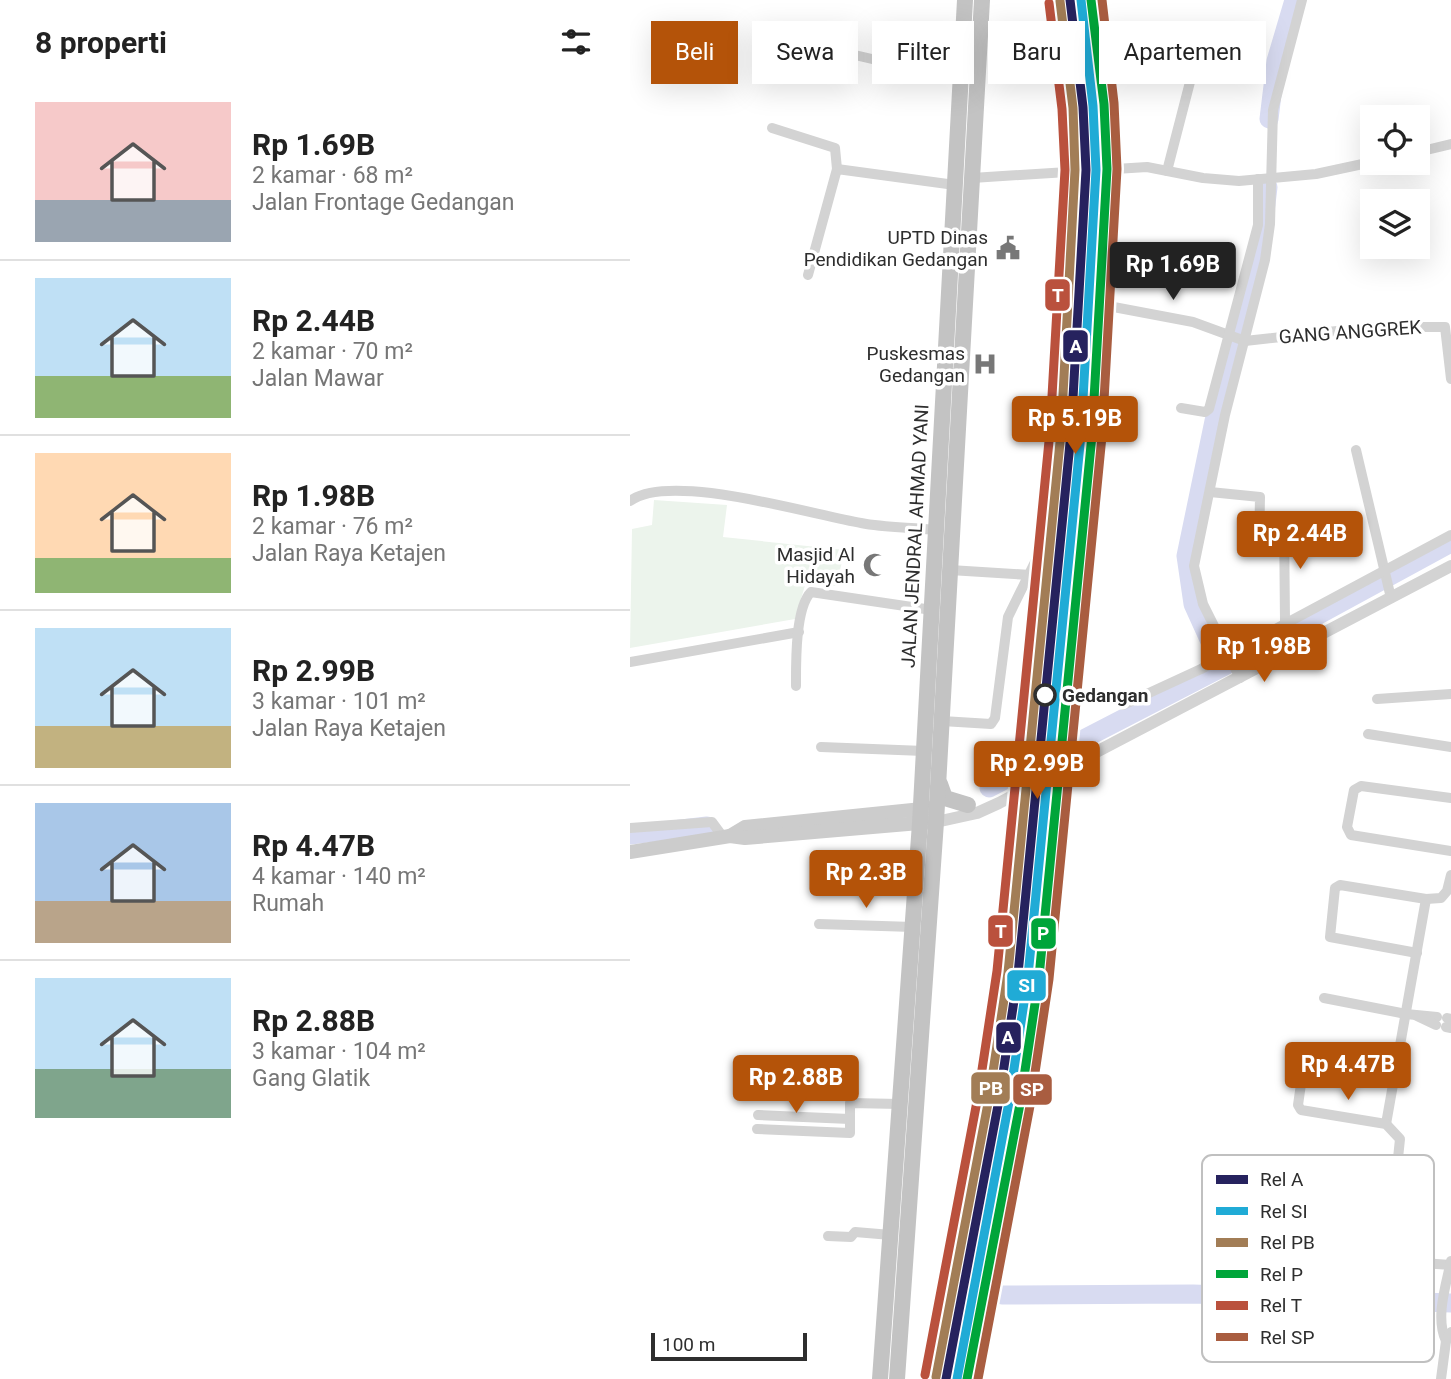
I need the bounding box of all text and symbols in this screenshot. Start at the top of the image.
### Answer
chip: Beli [651,21,738,84]
chip: Sewa [752,21,858,84]
chip: Filter [872,21,974,84]
chip: Baru [988,21,1085,84]
chip: Apartemen [1099,21,1266,84]
icon: filters [557,23,595,61]
text: 8 properti [35,25,167,60]
map controls [1360,105,1430,259]
button: locate [1360,105,1430,175]
text: Rp 1.69B [252,127,375,162]
icon: home [91,130,175,214]
text: 2 kamar · 68 m² [252,162,413,189]
text: Jalan Frontage Gedangan [252,189,515,216]
button: layers [1360,189,1430,259]
place label: UPTD Dinas Pendidikan Gedangan [804,226,988,271]
public building icon: UPTD Dinas Pendidikan Gedangan [994,234,1022,262]
pin: Rp 1.69B [1101,243,1245,302]
text: Rp 1.69B [1126,251,1220,278]
line badge: T [1044,278,1071,312]
text: T [1052,284,1064,307]
text: Rp 2.44B [252,303,375,338]
icon: home [91,306,175,390]
street label: GANG ANGGREK [1278,316,1422,348]
line badge: A [1062,329,1089,363]
text: A [1070,335,1083,358]
text: 2 kamar · 70 m² [252,338,413,365]
place label: Puskesmas Gedangan [867,342,965,387]
hospital icon: Puskesmas Gedangan [971,350,999,378]
text: Jalan Mawar [252,365,384,392]
pin: Rp 5.19B [1003,396,1147,456]
street label: JALAN JENDRAL AHMAD YANI [897,404,933,668]
text: Rp 5.19B [1028,405,1122,432]
text: Rp 1.98B [252,478,375,513]
icon: home [91,481,175,565]
pin: Rp 2.44B [1228,512,1372,571]
text: 2 kamar · 76 m² [252,513,413,540]
text: Rp 2.44B [1253,520,1347,547]
text: Jalan Raya Ketajen [252,540,446,567]
place label: Masjid Al Hidayah [777,543,855,588]
mosque icon: Masjid Al Hidayah [861,551,889,579]
pin: Rp 1.98B [1192,624,1336,684]
text: Rp 1.98B [1217,633,1311,660]
text: Rp 2.99B [252,653,375,688]
icon: home [91,656,175,740]
marker: Gedangan [1034,684,1056,706]
place label: Gedangan [1062,684,1148,707]
text: 3 kamar · 101 m² [252,688,426,715]
text: Jalan Raya Ketajen [252,715,446,742]
pin: Rp 2.99B [965,742,1109,801]
text: Rp 2.99B [990,750,1084,777]
text: Rp 4.47B [252,828,375,863]
icon: home [91,831,175,915]
pin: Rp 2.3B [801,850,931,910]
text: Rp 2.3B [825,859,907,886]
text: 4 kamar · 140 m² [252,863,426,890]
text: Rumah [252,890,324,917]
line badge: T [987,914,1014,948]
line badge: P [1030,917,1057,950]
text: T [995,920,1007,943]
text: P [1037,922,1049,945]
line badge: SI [1006,969,1047,1002]
text: SI [1018,974,1036,997]
text: Rp 2.88B [252,1003,375,1038]
icon: home [91,1006,175,1090]
line badge: A [995,1021,1022,1054]
text: A [1002,1026,1015,1049]
text: 3 kamar · 104 m² [252,1038,426,1065]
pin: Rp 4.47B [1276,1042,1420,1102]
text: Rp 4.47B [1301,1051,1395,1078]
pin: Rp 2.88B [724,1056,868,1115]
text: Rp 2.88B [749,1064,843,1091]
text: Gang Glatik [252,1065,370,1092]
line badge: PB [970,1071,1011,1105]
line badge: SP [1012,1073,1053,1106]
text: PB [979,1077,1003,1100]
text: SP [1020,1078,1044,1101]
legend [1202,1155,1434,1362]
text: Rel A [1260,1168,1304,1191]
text: Rel SI [1260,1200,1308,1223]
text: Rel PB [1260,1231,1315,1254]
text: Rel P [1260,1263,1303,1286]
text: Rel T [1260,1294,1302,1317]
text: Rel SP [1260,1326,1314,1349]
scale bar [651,1330,807,1362]
text: 100 m [662,1333,715,1356]

